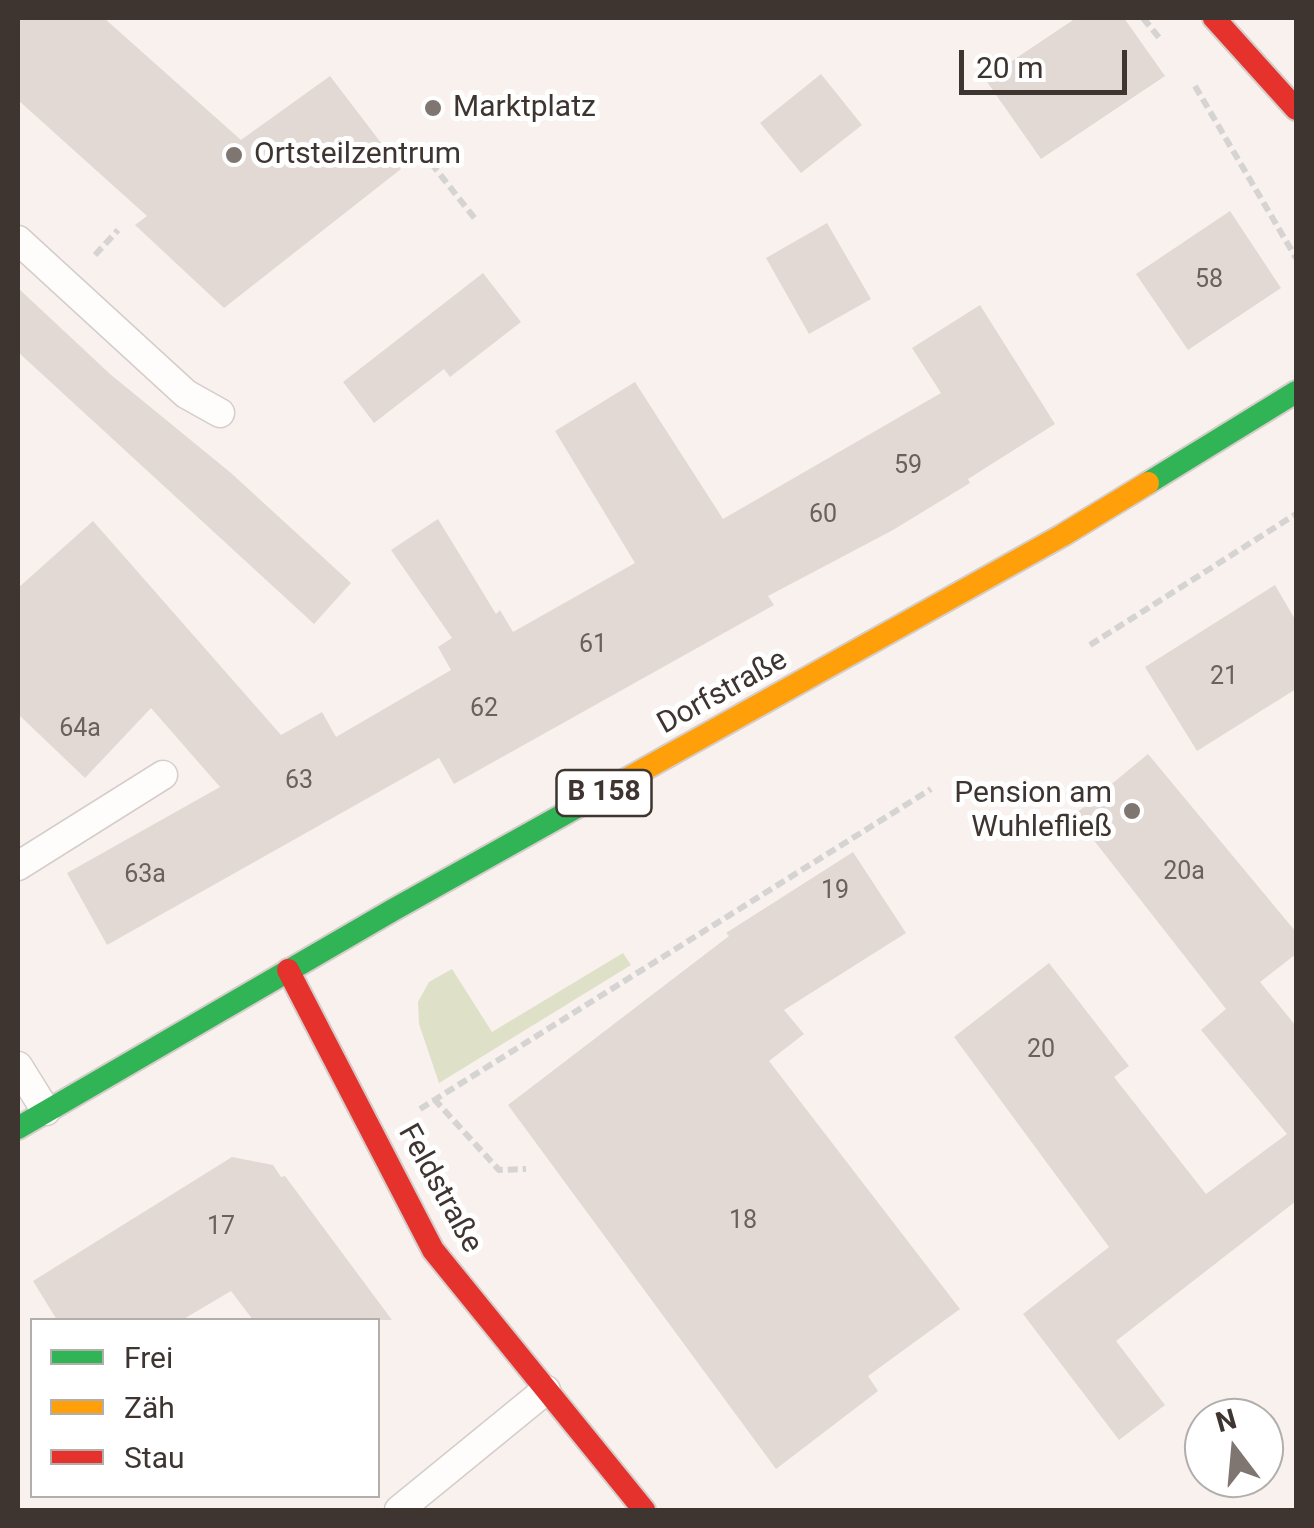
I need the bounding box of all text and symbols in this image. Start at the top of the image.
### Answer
scale bar [964,30,1132,92]
text: 20 m [976,50,1043,85]
place label: Marktplatz [453,90,596,126]
marker: Marktplatz [422,97,444,119]
place label: Ortsteilzentrum [254,137,461,173]
marker: Ortsteilzentrum [223,144,245,166]
house number: 58 [1195,266,1223,296]
house number: 59 [894,452,922,482]
house number: 60 [809,501,837,531]
house number: 61 [579,631,607,661]
street label: Dorfstraße [652,643,794,743]
house number: 21 [1210,663,1238,693]
house number: 62 [470,695,498,725]
house number: 64a [59,715,101,745]
house number: 63 [285,767,313,797]
road number: B 158 [556,770,652,816]
place label: Pension am Wuhlefließ [954,776,1112,846]
marker: Pension am Wuhlefließ [1121,800,1143,822]
house number: 20a [1163,858,1205,888]
house number: 63a [124,861,166,891]
house number: 19 [821,877,849,907]
house number: 20 [1027,1036,1055,1066]
street label: Feldstraße [389,1118,489,1260]
house number: 18 [729,1207,757,1237]
house number: 17 [207,1213,235,1243]
legend [30,1318,380,1498]
text: Frei [124,1340,173,1375]
text: Zäh [124,1390,175,1425]
north arrow [1184,1398,1284,1498]
text: N [1212,1402,1240,1439]
text: Stau [124,1440,184,1475]

